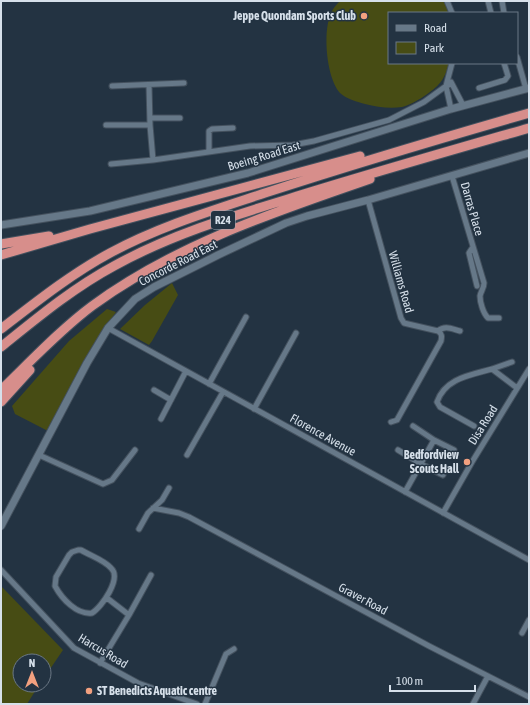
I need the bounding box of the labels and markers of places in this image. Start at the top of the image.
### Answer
place label: Jeppe Quondam Sports Club [232,9,356,23]
marker: Jeppe Quondam Sports Club [359,11,369,21]
place label: Bedfordview Scouts Hall [404,448,460,476]
marker: Bedfordview Scouts Hall [462,457,472,467]
place label: ST Benedicts Aquatic centre [97,684,217,698]
marker: ST Benedicts Aquatic centre [84,686,94,696]

